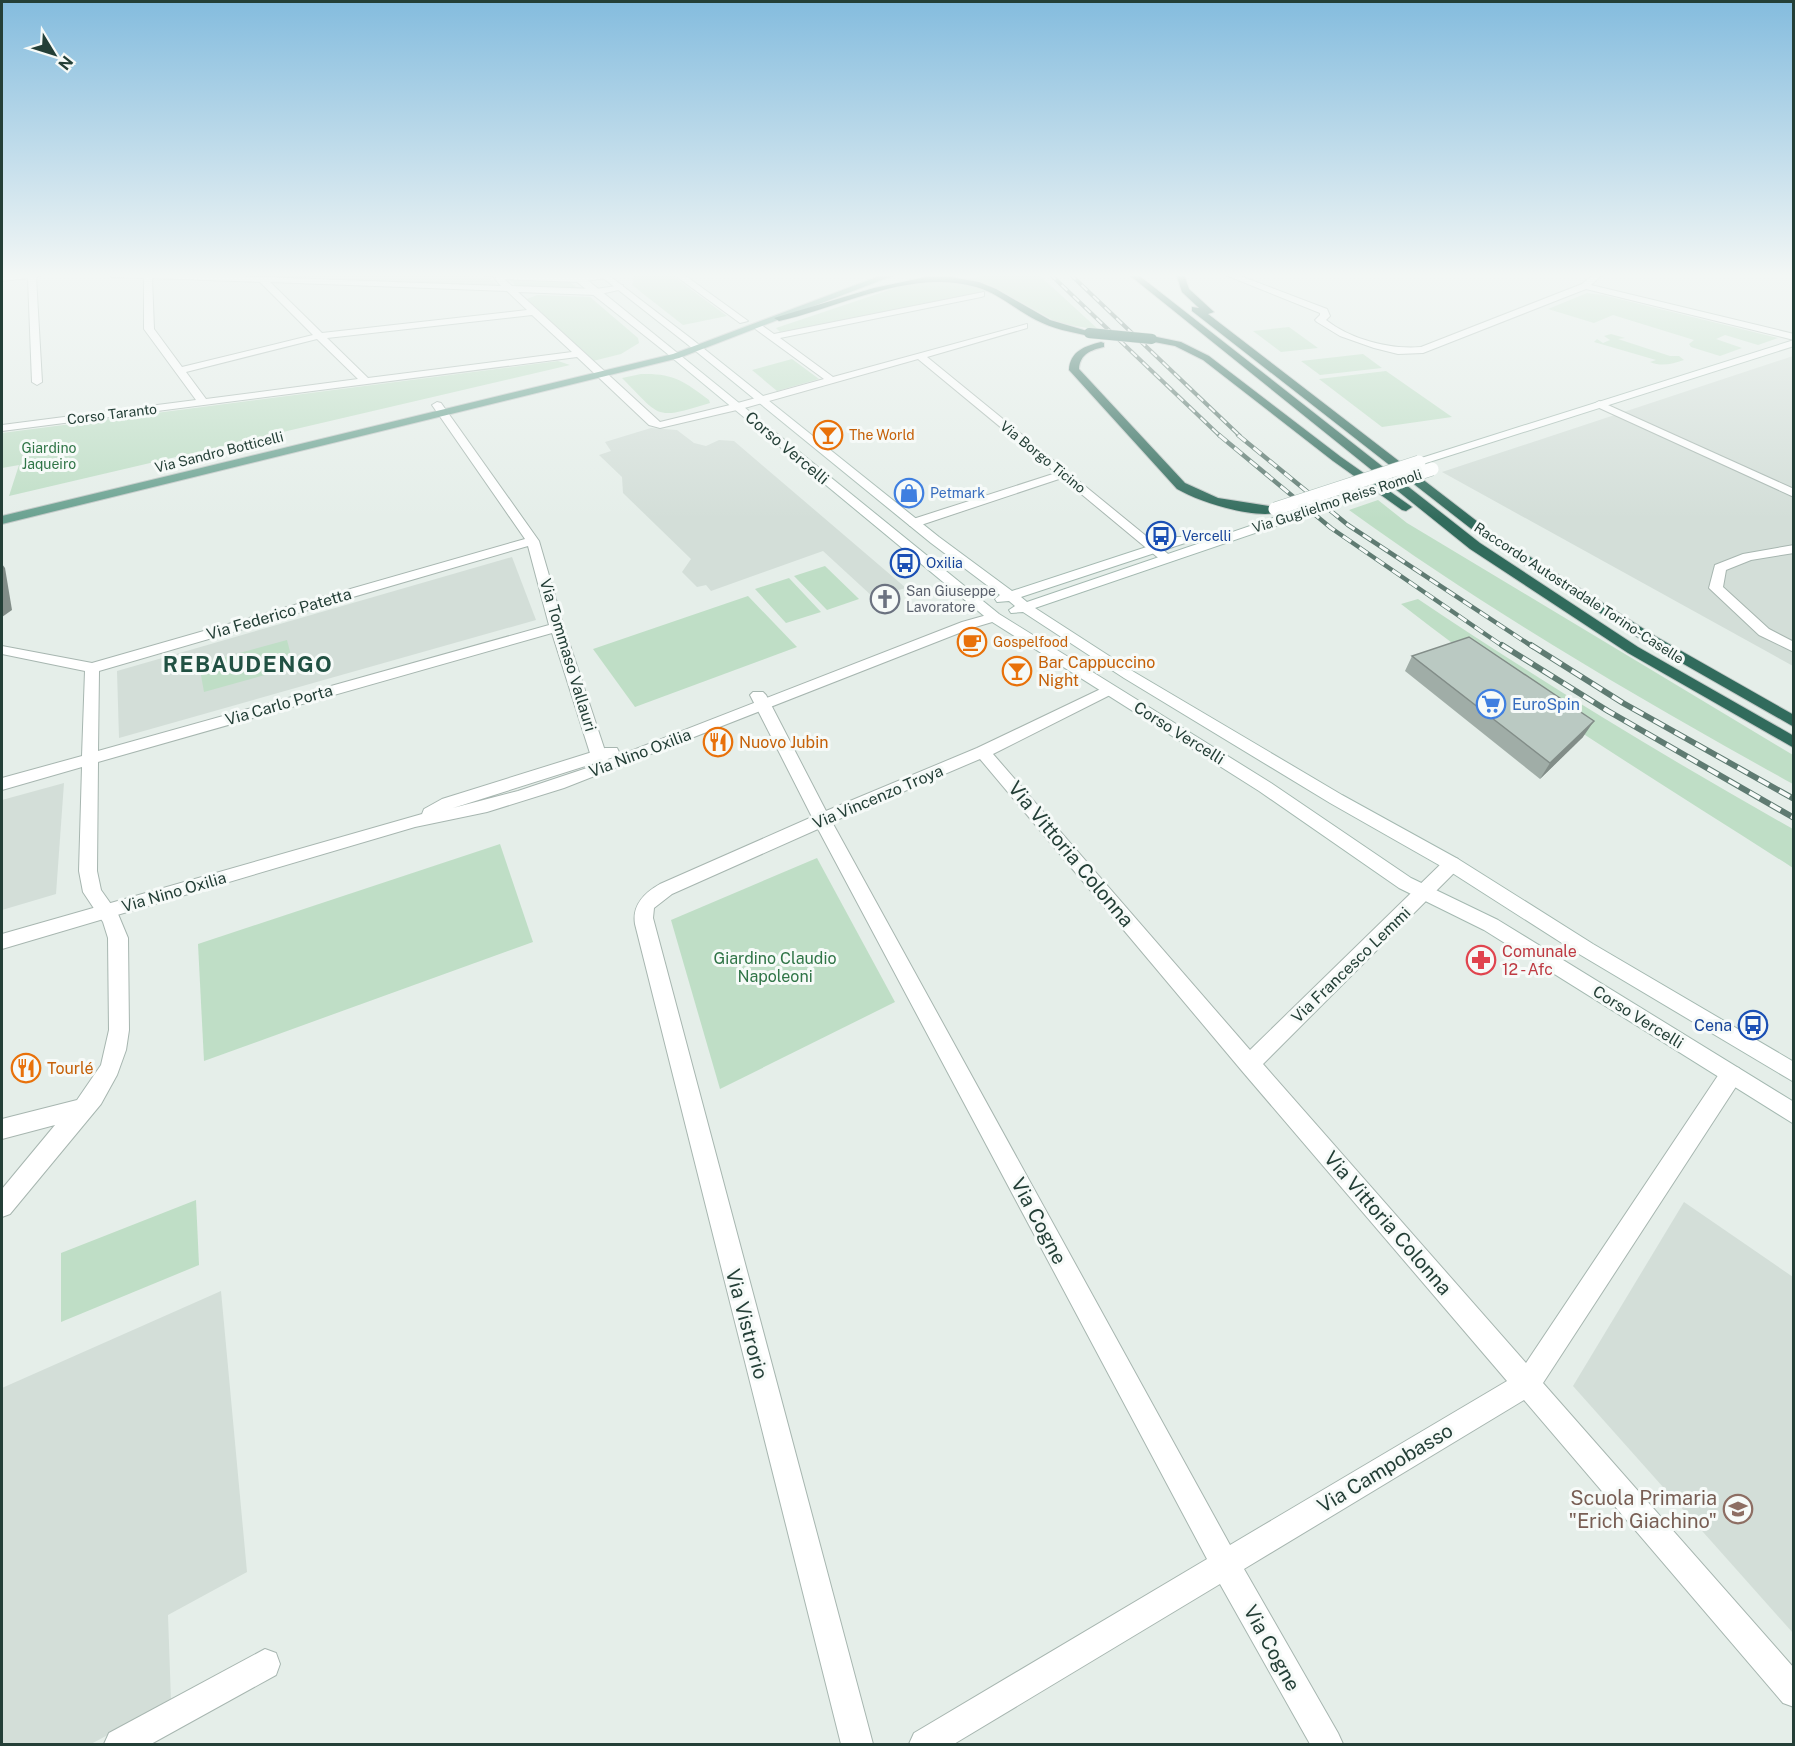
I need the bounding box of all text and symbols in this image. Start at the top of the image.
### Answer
north arrow [24,24,84,84]
text: N [54,52,77,74]
street label: Corso Taranto [66,401,158,427]
street label: Corso Vercelli [741,408,833,488]
street label: Via Borgo Ticino [997,418,1089,496]
bar icon: The World [812,419,844,451]
place label: The World [849,427,915,443]
street label: Via Sandro Botticelli [153,428,285,476]
park label: Giardino Jaqueiro [22,440,76,472]
street label: Via Guglielmo Reiss Romoli [1250,466,1424,536]
shop icon: Petmark [893,477,925,509]
place label: Petmark [930,485,985,501]
street label: Raccordo Autostradale Torino-Caselle [1471,519,1687,667]
bus stop icon: Vercelli [1145,520,1177,552]
place label: Vercelli [1182,528,1231,544]
bus stop icon: Oxilia [889,547,921,579]
place label: Oxilia [926,555,963,571]
street label: Via Tommaso Vallauri [536,576,600,734]
church icon: San Giuseppe Lavoratore [869,583,901,615]
place label: San Giuseppe Lavoratore [906,583,996,615]
street label: Via Federico Patetta [204,584,354,644]
cafe icon: Gospelfood [956,626,988,658]
place label: Gospelfood [993,634,1068,650]
district label: REBAUDENGO [163,651,333,677]
place label: Bar Cappuccino Night [1038,653,1155,690]
bar icon: Bar Cappuccino Night [1001,655,1033,687]
street label: Via Carlo Porta [223,681,335,729]
supermarket icon: EuroSpin [1475,688,1507,720]
place label: EuroSpin [1512,695,1580,714]
street label: Corso Vercelli [1130,698,1228,768]
street label: Via Nino Oxilia [586,725,694,781]
restaurant icon: Nuovo Jubin [702,726,734,758]
place label: Nuovo Jubin [739,733,828,752]
street label: Via Vincenzo Troya [810,761,946,833]
street label: Via Vittoria Colonna [1003,776,1139,932]
street label: Via Nino Oxilia [120,868,228,916]
street label: Via Francesco Lemmi [1288,903,1414,1027]
place label: Comunale 12 - Afc [1502,942,1577,979]
pharmacy icon: Comunale 12 - Afc [1465,944,1497,976]
park label: Giardino Claudio Napoleoni [713,949,837,986]
street label: Corso Vercelli [1589,982,1687,1052]
bus stop icon: Cena [1737,1009,1769,1041]
place label: Cena [1694,1016,1732,1035]
restaurant icon: Tourlé [10,1052,42,1084]
place label: Tourlé [47,1059,94,1078]
street label: Via Vittoria Colonna [1319,1146,1457,1300]
street label: Via Cogne [1006,1174,1072,1268]
street label: Via Vistrorio [721,1266,773,1382]
street label: Via Campobasso [1313,1418,1457,1518]
place label: Scuola Primaria "Erich Giachino" [1568,1486,1717,1533]
school or university icon: Scuola Primaria "Erich Giachino" [1722,1493,1754,1525]
street label: Via Cogne [1239,1601,1305,1695]

